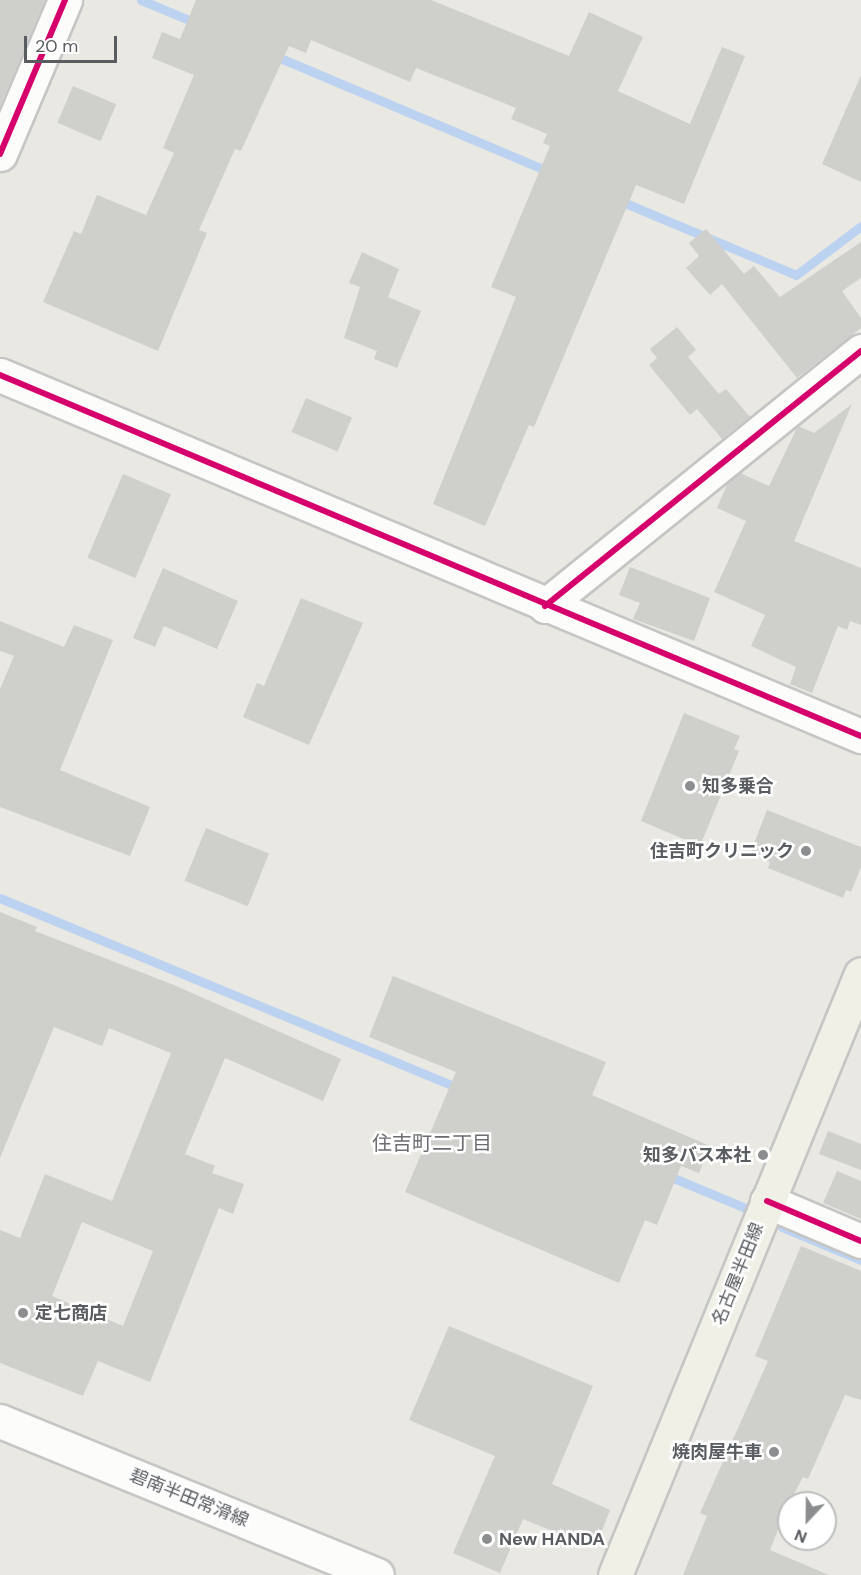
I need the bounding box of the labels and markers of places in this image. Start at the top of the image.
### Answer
place label: 知多乗合 [702,775,774,797]
marker: 知多乗合 [683,779,697,793]
place label: 住吉町クリニック [650,840,794,862]
marker: 住吉町クリニック [799,844,813,858]
place label: 知多バス本社 [643,1144,751,1166]
marker: 知多バス本社 [756,1148,770,1162]
place label: 定七商店 [35,1302,107,1324]
marker: 定七商店 [16,1306,30,1320]
place label: 焼肉屋牛車 [672,1441,762,1463]
marker: 焼肉屋牛車 [767,1445,781,1459]
place label: New HANDA [499,1528,605,1550]
marker: New HANDA [480,1532,494,1546]

